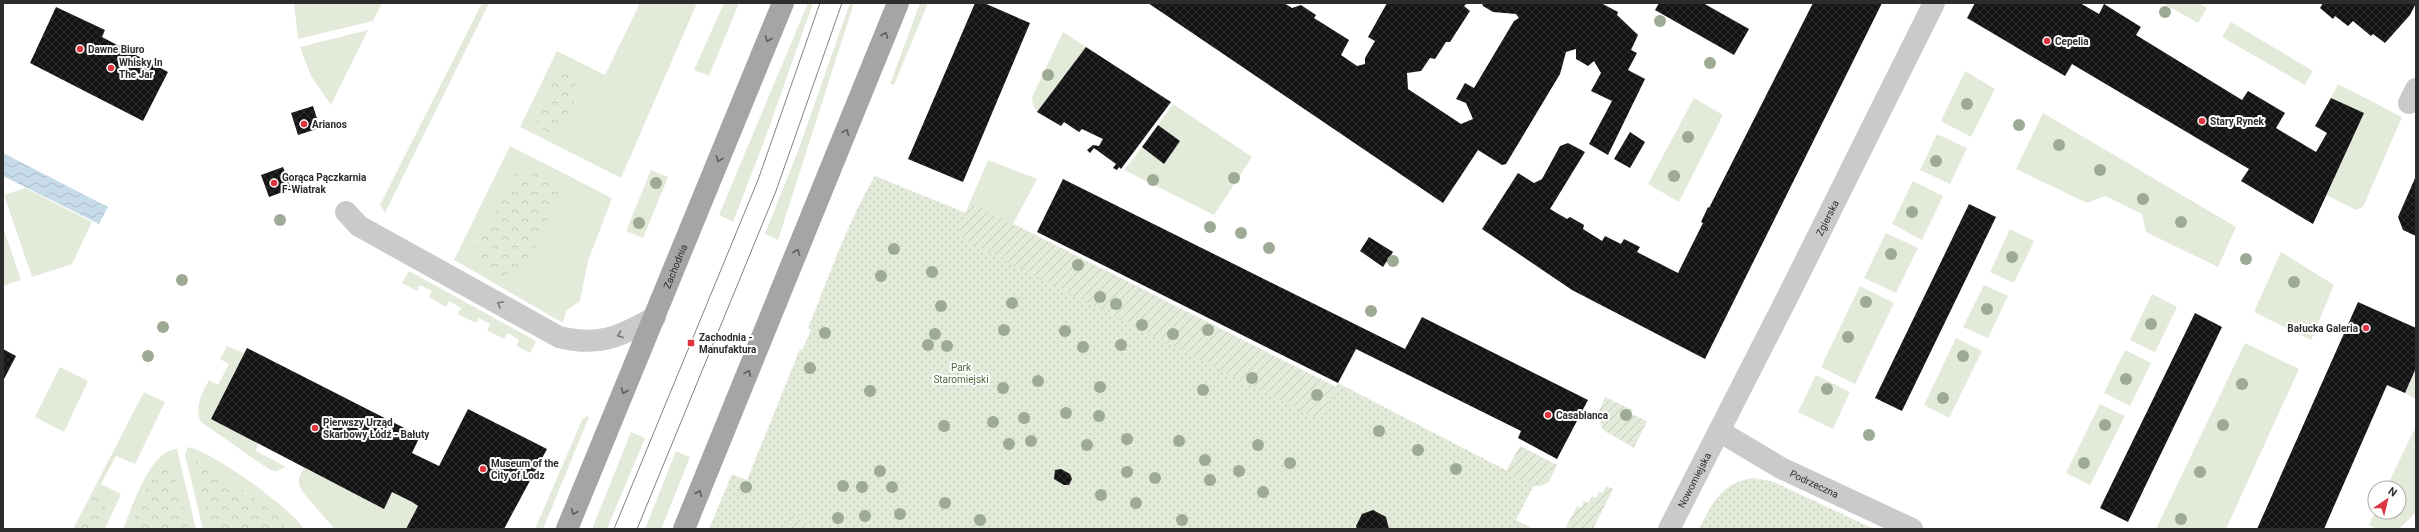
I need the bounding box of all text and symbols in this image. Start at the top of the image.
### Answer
one-way arrow [880,32,888,39]
one-way arrow [765,36,773,43]
marker: Cepelia [2042,36,2052,46]
place label: Cepelia [2055,36,2089,47]
marker: Dawne Biuro [75,44,85,54]
place label: Dawne Biuro [88,44,145,55]
place label: Whisky In The Jar [119,57,163,80]
marker: Whisky In The Jar [106,63,116,73]
marker: Stary Rynek [2197,116,2207,126]
place label: Stary Rynek [2210,116,2265,127]
marker: Arianos [299,119,309,129]
place label: Arianos [312,119,347,130]
one-way arrow [841,128,849,136]
one-way arrow [716,155,724,163]
place label: Gorąca Pączkarnia F-Wiatrak [282,172,367,195]
marker: Gorąca Pączkarnia F-Wiatrak [269,178,279,188]
street label: Zgierska [1814,198,1841,238]
street label: Zachodnia [661,243,689,290]
one-way arrow [793,249,801,256]
one-way arrow [497,302,504,309]
place label: Bałucka Galeria [2287,323,2359,334]
marker: Bałucka Galeria [2361,323,2371,333]
one-way arrow [617,330,624,338]
place label: Zachodnia - Manufaktura [699,332,757,355]
marker: Zachodnia - Manufaktura [686,338,696,348]
park label: Park Staromiejski [933,362,989,385]
one-way arrow [744,369,752,376]
one-way arrow [620,388,628,395]
marker: Casablanca [1543,410,1553,420]
place label: Casablanca [1556,410,1609,421]
place label: Pierwszy Urząd Skarbowy Łódź - Bałuty [323,417,430,440]
marker: Pierwszy Urząd Skarbowy Łódź - Bałuty [310,423,320,433]
street label: Nowomiejska [1676,451,1713,510]
place label: Museum of the City of Lodz [491,458,559,481]
marker: Museum of the City of Lodz [478,464,488,474]
street label: Podrzeczna [1788,468,1840,500]
north arrow [2367,480,2407,520]
text: N [2386,485,2400,500]
one-way arrow [694,490,702,497]
one-way arrow [571,508,579,515]

